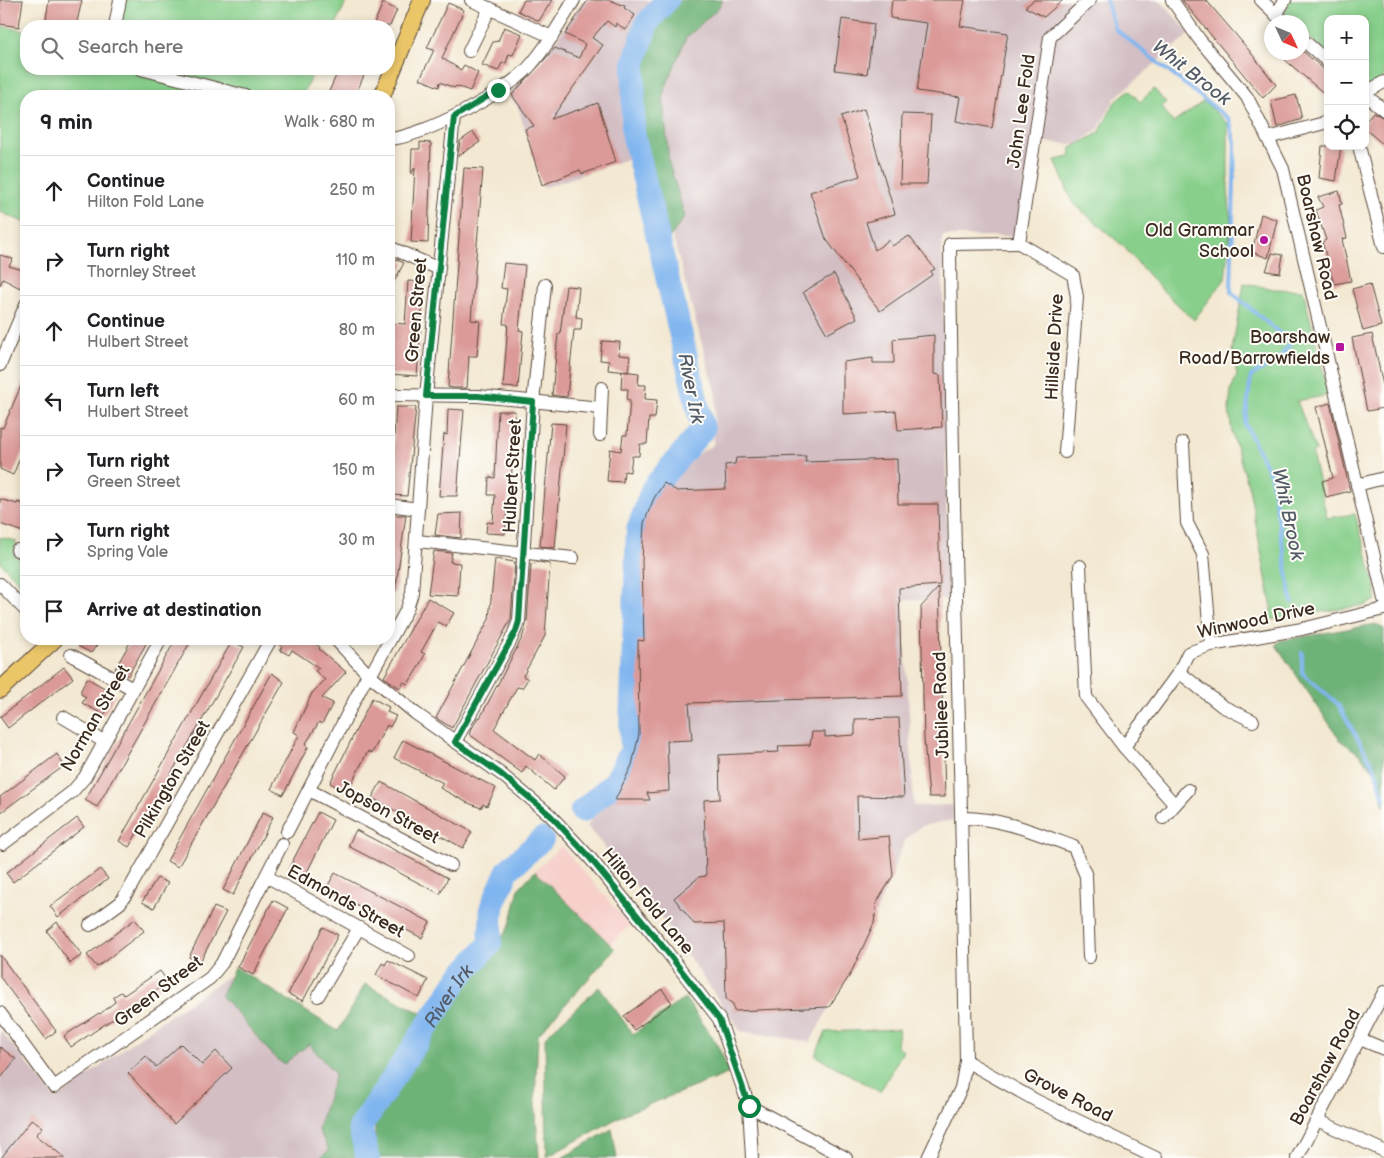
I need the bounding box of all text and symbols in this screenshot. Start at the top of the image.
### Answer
north arrow [1264,15,1309,60]
map controls [1324,15,1369,150]
button: + [1324,15,1369,60]
search box [20,20,395,75]
icon: search [38,34,66,62]
water label: Whit Brook [1147,35,1235,111]
text: Search here [78,36,183,59]
street label: John Lee Fold [1003,53,1040,169]
button: − [1324,60,1369,105]
route end [487,79,510,102]
button: locate [1324,105,1369,150]
text: 9 min [40,110,93,135]
text: Walk · 680 m [284,113,375,132]
text: Continue [87,170,165,193]
street label: Boarshaw Road [1292,172,1341,302]
icon: ahead [40,177,68,205]
text: 250 m [329,181,375,200]
text: Hilton Fold Lane [87,193,204,212]
place label: Old Grammar School [1145,220,1255,262]
marker: Old Grammar School [1258,234,1270,246]
text: Turn right [87,240,170,263]
icon: right [40,247,68,275]
text: 110 m [336,251,375,270]
street label: Green Street [401,256,432,363]
text: Thornley Street [87,263,196,282]
street label: Hillside Drive [1041,293,1068,401]
text: Continue [87,310,165,333]
icon: ahead [40,317,68,345]
text: 80 m [339,321,375,340]
place label: Boarshaw Road/Barrowfields [1178,327,1330,369]
text: Hulbert Street [87,333,188,352]
marker: Boarshaw Road/Barrowfields [1334,341,1346,353]
water label: River Irk [672,351,709,426]
text: Turn left [87,380,159,403]
icon: left [40,387,68,415]
text: 60 m [338,391,375,410]
text: Hulbert Street [87,403,188,422]
street label: Hulbert Street [499,418,526,534]
text: Turn right [87,450,170,473]
icon: right [40,457,68,485]
text: 150 m [333,461,375,480]
water label: Whit Brook [1267,466,1309,563]
text: Green Street [87,473,180,492]
text: Turn right [87,520,170,543]
icon: right [40,527,68,555]
text: 30 m [338,531,375,550]
text: Spring Vale [87,543,168,562]
icon: arrive [40,597,68,625]
street label: Winwood Drive [1195,598,1317,643]
text: Arrive at destination [87,599,262,622]
street label: Jubilee Road [929,651,954,759]
street label: Norman Street [56,661,135,775]
street label: Pilkington Street [130,716,215,842]
street label: Jopson Street [333,777,443,848]
street label: Hilton Fold Lane [597,844,698,959]
street label: Edmonds Street [284,861,408,943]
street label: Green Street [110,951,207,1031]
water label: River Irk [420,960,479,1032]
street label: Boarshaw Road [1286,1005,1365,1129]
street label: Grove Road [1020,1064,1116,1127]
route start [738,1095,761,1118]

